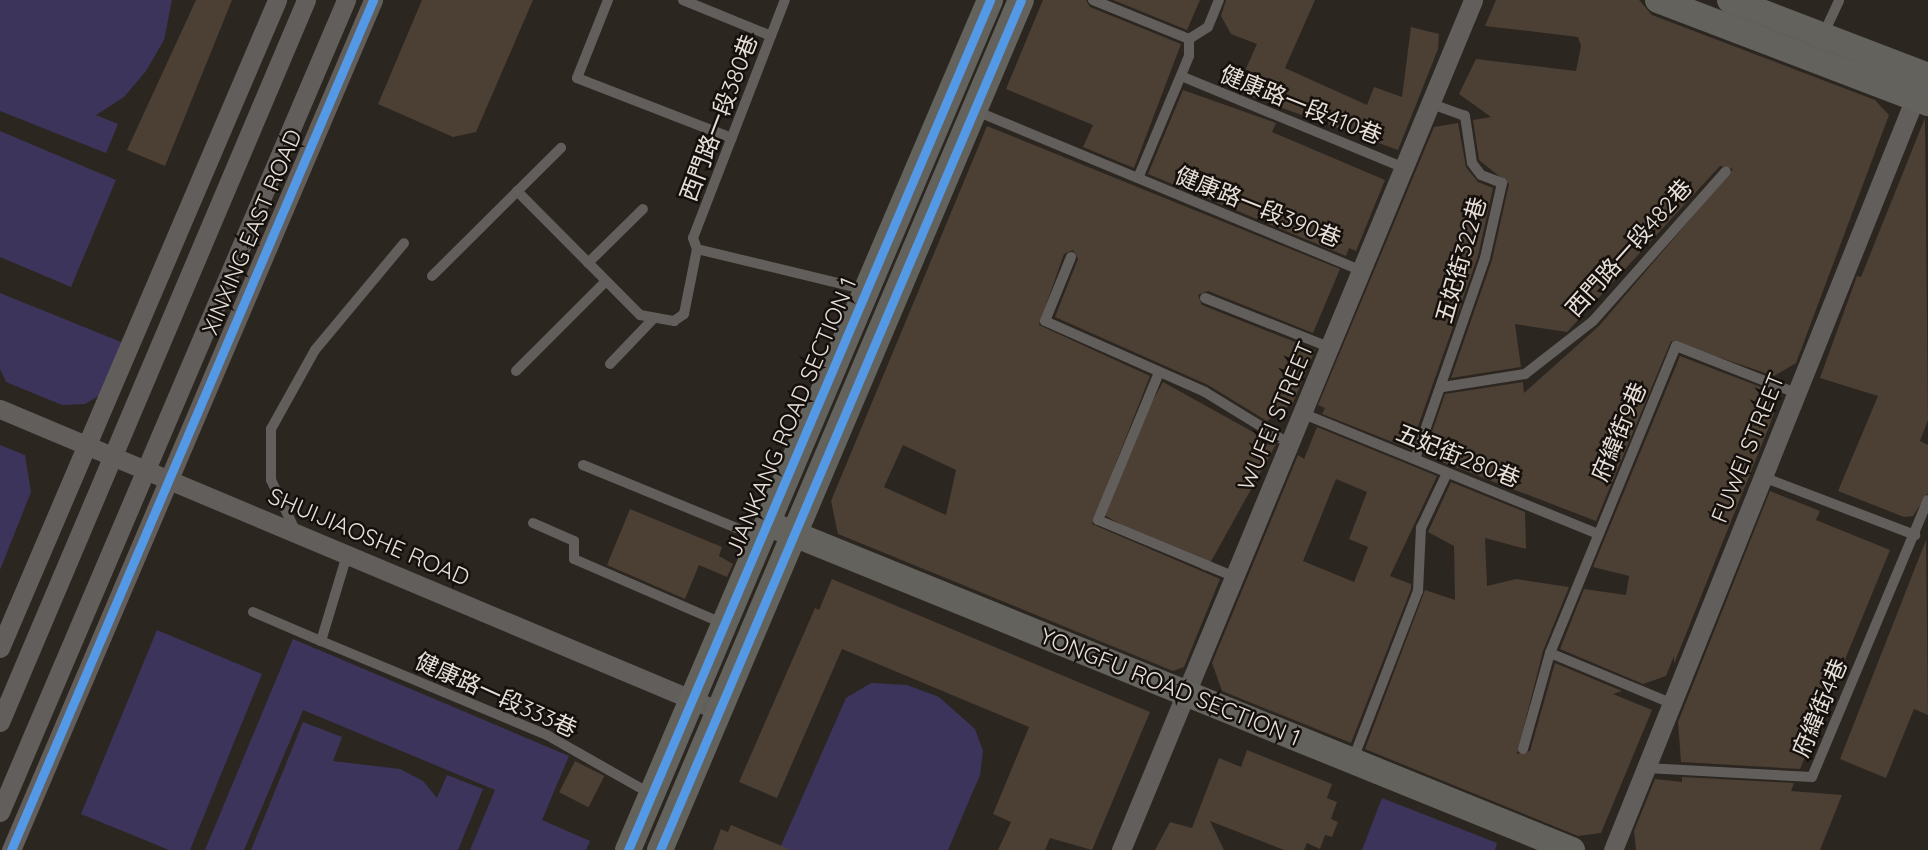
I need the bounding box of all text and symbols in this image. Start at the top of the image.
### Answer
street label: 西門路一段380巷 [675,31,763,205]
street label: 健康路一段410巷 [1216,60,1386,150]
street label: XINXING EAST ROAD [196,125,308,339]
street label: 健康路一段390巷 [1171,161,1345,253]
street label: 西門路一段482巷 [1560,174,1698,322]
street label: 五妃街322巷 [1430,194,1492,326]
street label: JIANKANG ROAD SECTION 1 [720,273,862,561]
street label: WUFEI STREET [1232,337,1320,495]
street label: FUWEI STREET [1705,369,1791,527]
street label: 府緯街9巷 [1586,378,1652,486]
street label: 五妃街280巷 [1392,419,1524,493]
street label: SHUIJIAOSHE ROAD [264,482,474,592]
street label: YONGFU ROAD SECTION 1 [1036,622,1304,752]
street label: 健康路一段333巷 [411,647,581,743]
street label: 府緯街4巷 [1787,655,1853,761]

